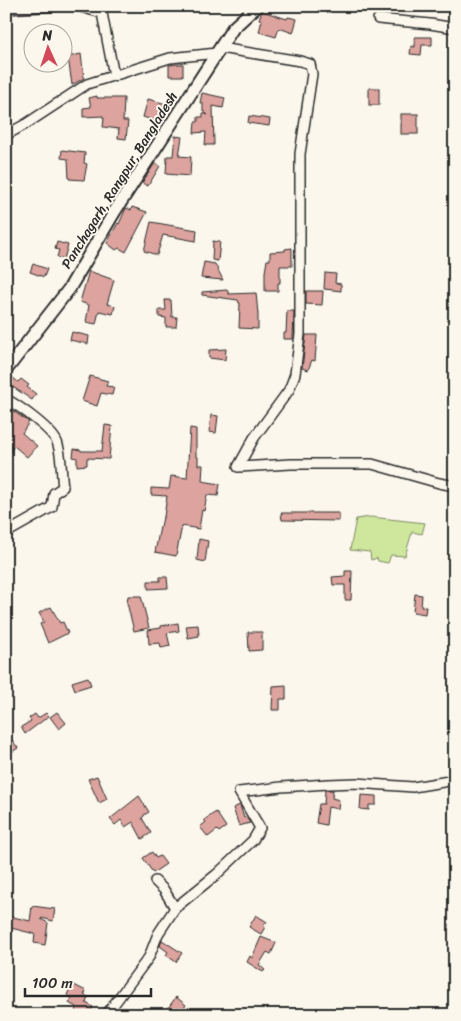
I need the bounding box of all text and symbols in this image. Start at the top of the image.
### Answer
north arrow [22,22,72,72]
text: N [41,23,53,48]
street label: Panchagarh, Rangpur, Bangladesh [54,87,184,274]
scale bar [25,966,151,998]
text: 100 m [32,970,73,996]

